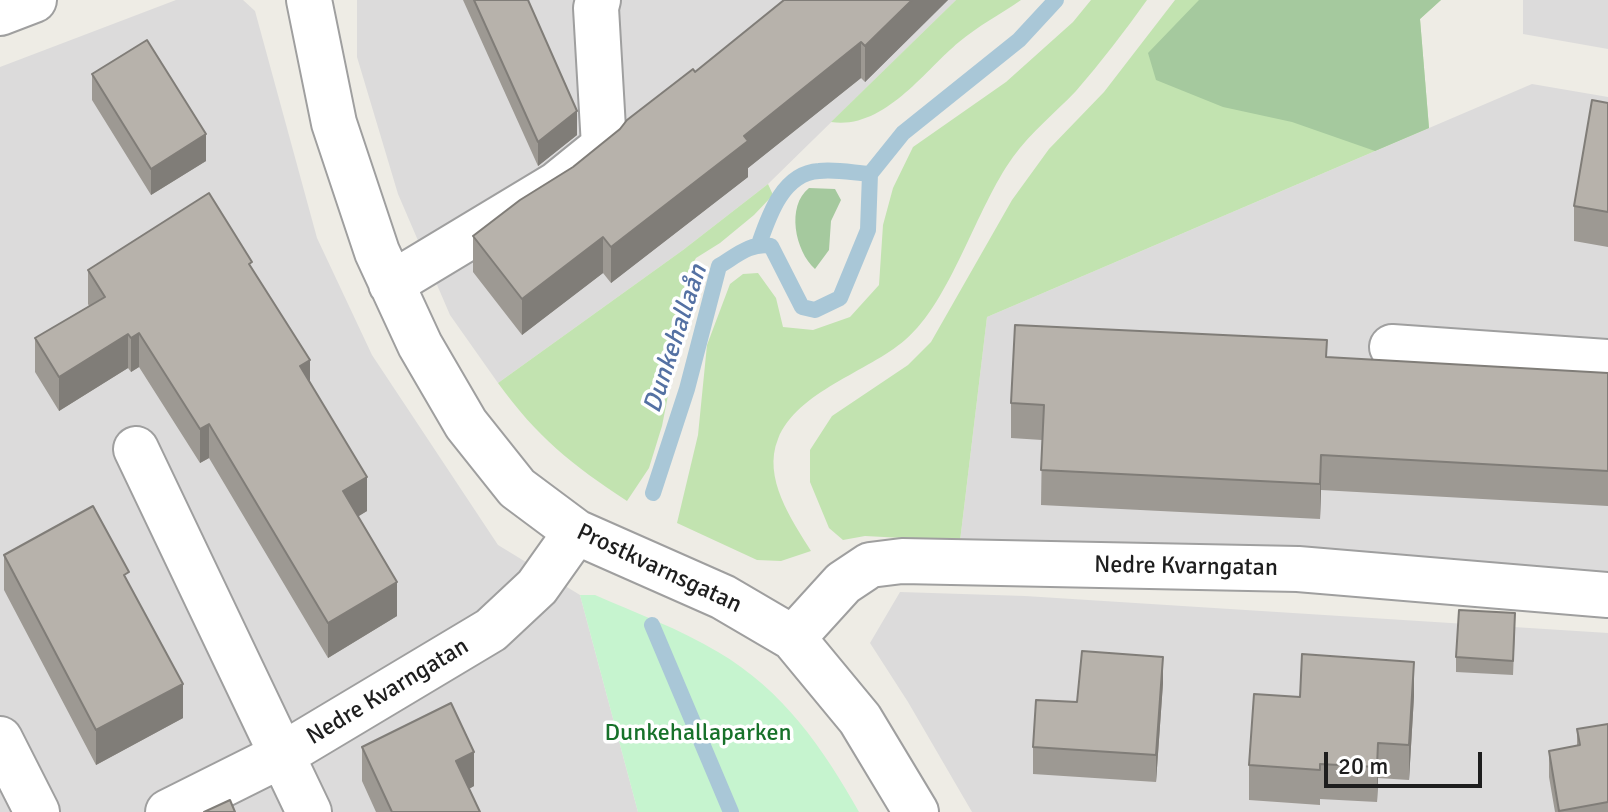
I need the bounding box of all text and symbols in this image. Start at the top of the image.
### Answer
water label: Dunkehallaån [637,261,715,417]
street label: Prostkvarnsgatan [572,518,746,620]
street label: Nedre Kvarngatan [1094,551,1278,583]
street label: Nedre Kvarngatan [302,632,474,752]
park label: Dunkehallaparken [604,720,792,748]
scale bar [1328,736,1486,786]
text: 20 m [1338,751,1388,781]

